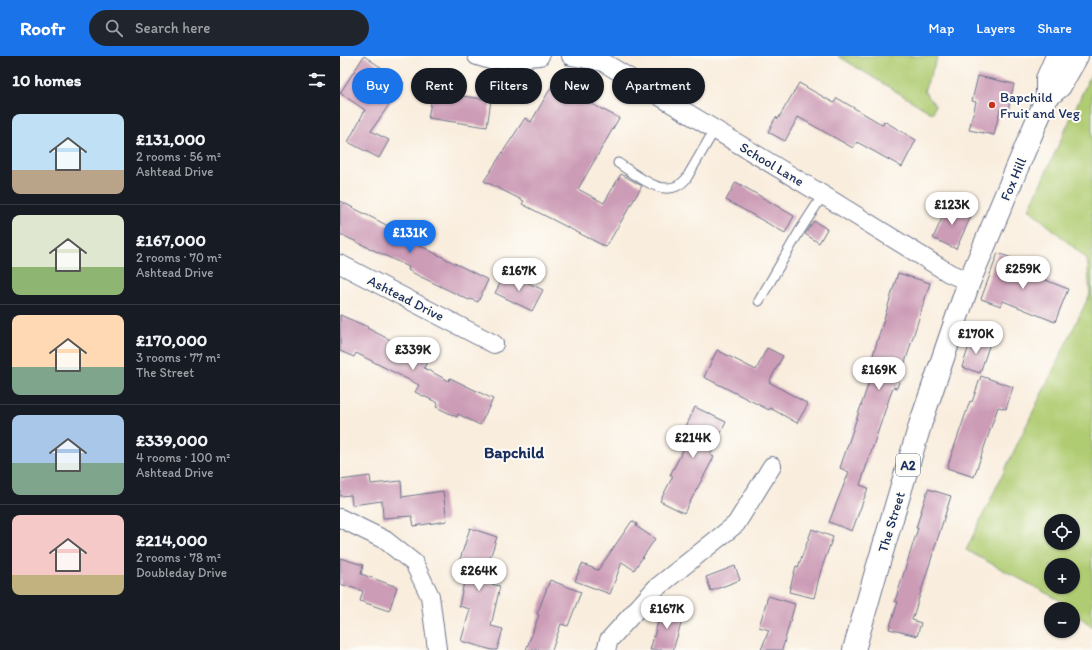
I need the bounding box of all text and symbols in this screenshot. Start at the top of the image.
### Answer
search box [89,10,369,46]
text: Roofr [20,17,65,40]
icon: search [103,17,125,39]
text: Search here [135,19,210,37]
text: Map [929,20,954,37]
text: Layers [976,20,1015,37]
text: Share [1037,20,1072,37]
chip: Buy [352,68,403,104]
chip: Rent [411,68,467,104]
chip: Filters [475,68,542,104]
chip: New [550,68,604,104]
chip: Apartment [612,68,705,104]
icon: filters [306,69,328,91]
text: 10 homes [12,70,81,90]
place label: Bapchild Fruit and Veg [1000,89,1081,122]
marker: Bapchild Fruit and Veg [987,100,997,110]
text: £131,000 [136,129,206,149]
icon: home [44,130,92,178]
street label: School Lane [737,139,807,190]
text: 2 rooms · 56 m² [136,149,221,164]
street label: Fox Hill [997,155,1030,203]
text: Ashtead Drive [136,164,213,179]
pin: £123K [924,192,980,226]
text: £123K [934,197,970,212]
pin: £131K [382,220,438,254]
text: £131K [393,225,427,240]
text: £167,000 [136,230,206,250]
icon: home [44,231,92,279]
text: 2 rooms · 70 m² [136,250,222,265]
pin: £259K [995,256,1051,290]
pin: £167K [491,258,547,292]
text: £259K [1005,261,1041,276]
text: £167K [502,263,536,278]
text: Ashtead Drive [136,265,213,280]
street label: Ashtead Drive [365,272,447,325]
pin: £170K [948,321,1004,355]
text: £170K [958,326,994,341]
text: £170,000 [136,330,207,350]
icon: home [44,331,92,379]
pin: £339K [385,337,441,371]
text: £339K [395,342,431,357]
text: 3 rooms · 77 m² [136,350,221,365]
pin: £169K [851,357,907,391]
text: £169K [862,362,896,377]
text: The Street [136,365,194,380]
pin: £214K [665,425,721,459]
text: £339,000 [136,430,208,450]
text: £214K [675,430,711,445]
icon: home [44,431,92,479]
district label: Bapchild [484,443,544,463]
text: 4 rooms · 100 m² [136,450,230,465]
road number: A2 [896,454,920,476]
text: Ashtead Drive [136,465,213,480]
street label: The Street [874,490,909,555]
map controls [1044,514,1080,638]
button: locate [1044,514,1080,550]
text: £214,000 [136,530,208,550]
icon: home [44,531,92,579]
text: 2 rooms · 78 m² [136,550,221,565]
pin: £264K [451,558,507,592]
button: + [1044,558,1080,594]
text: £264K [461,563,497,578]
text: Doubleday Drive [136,565,227,580]
pin: £167K [639,596,695,630]
text: £167K [650,601,684,616]
button: − [1044,602,1080,638]

